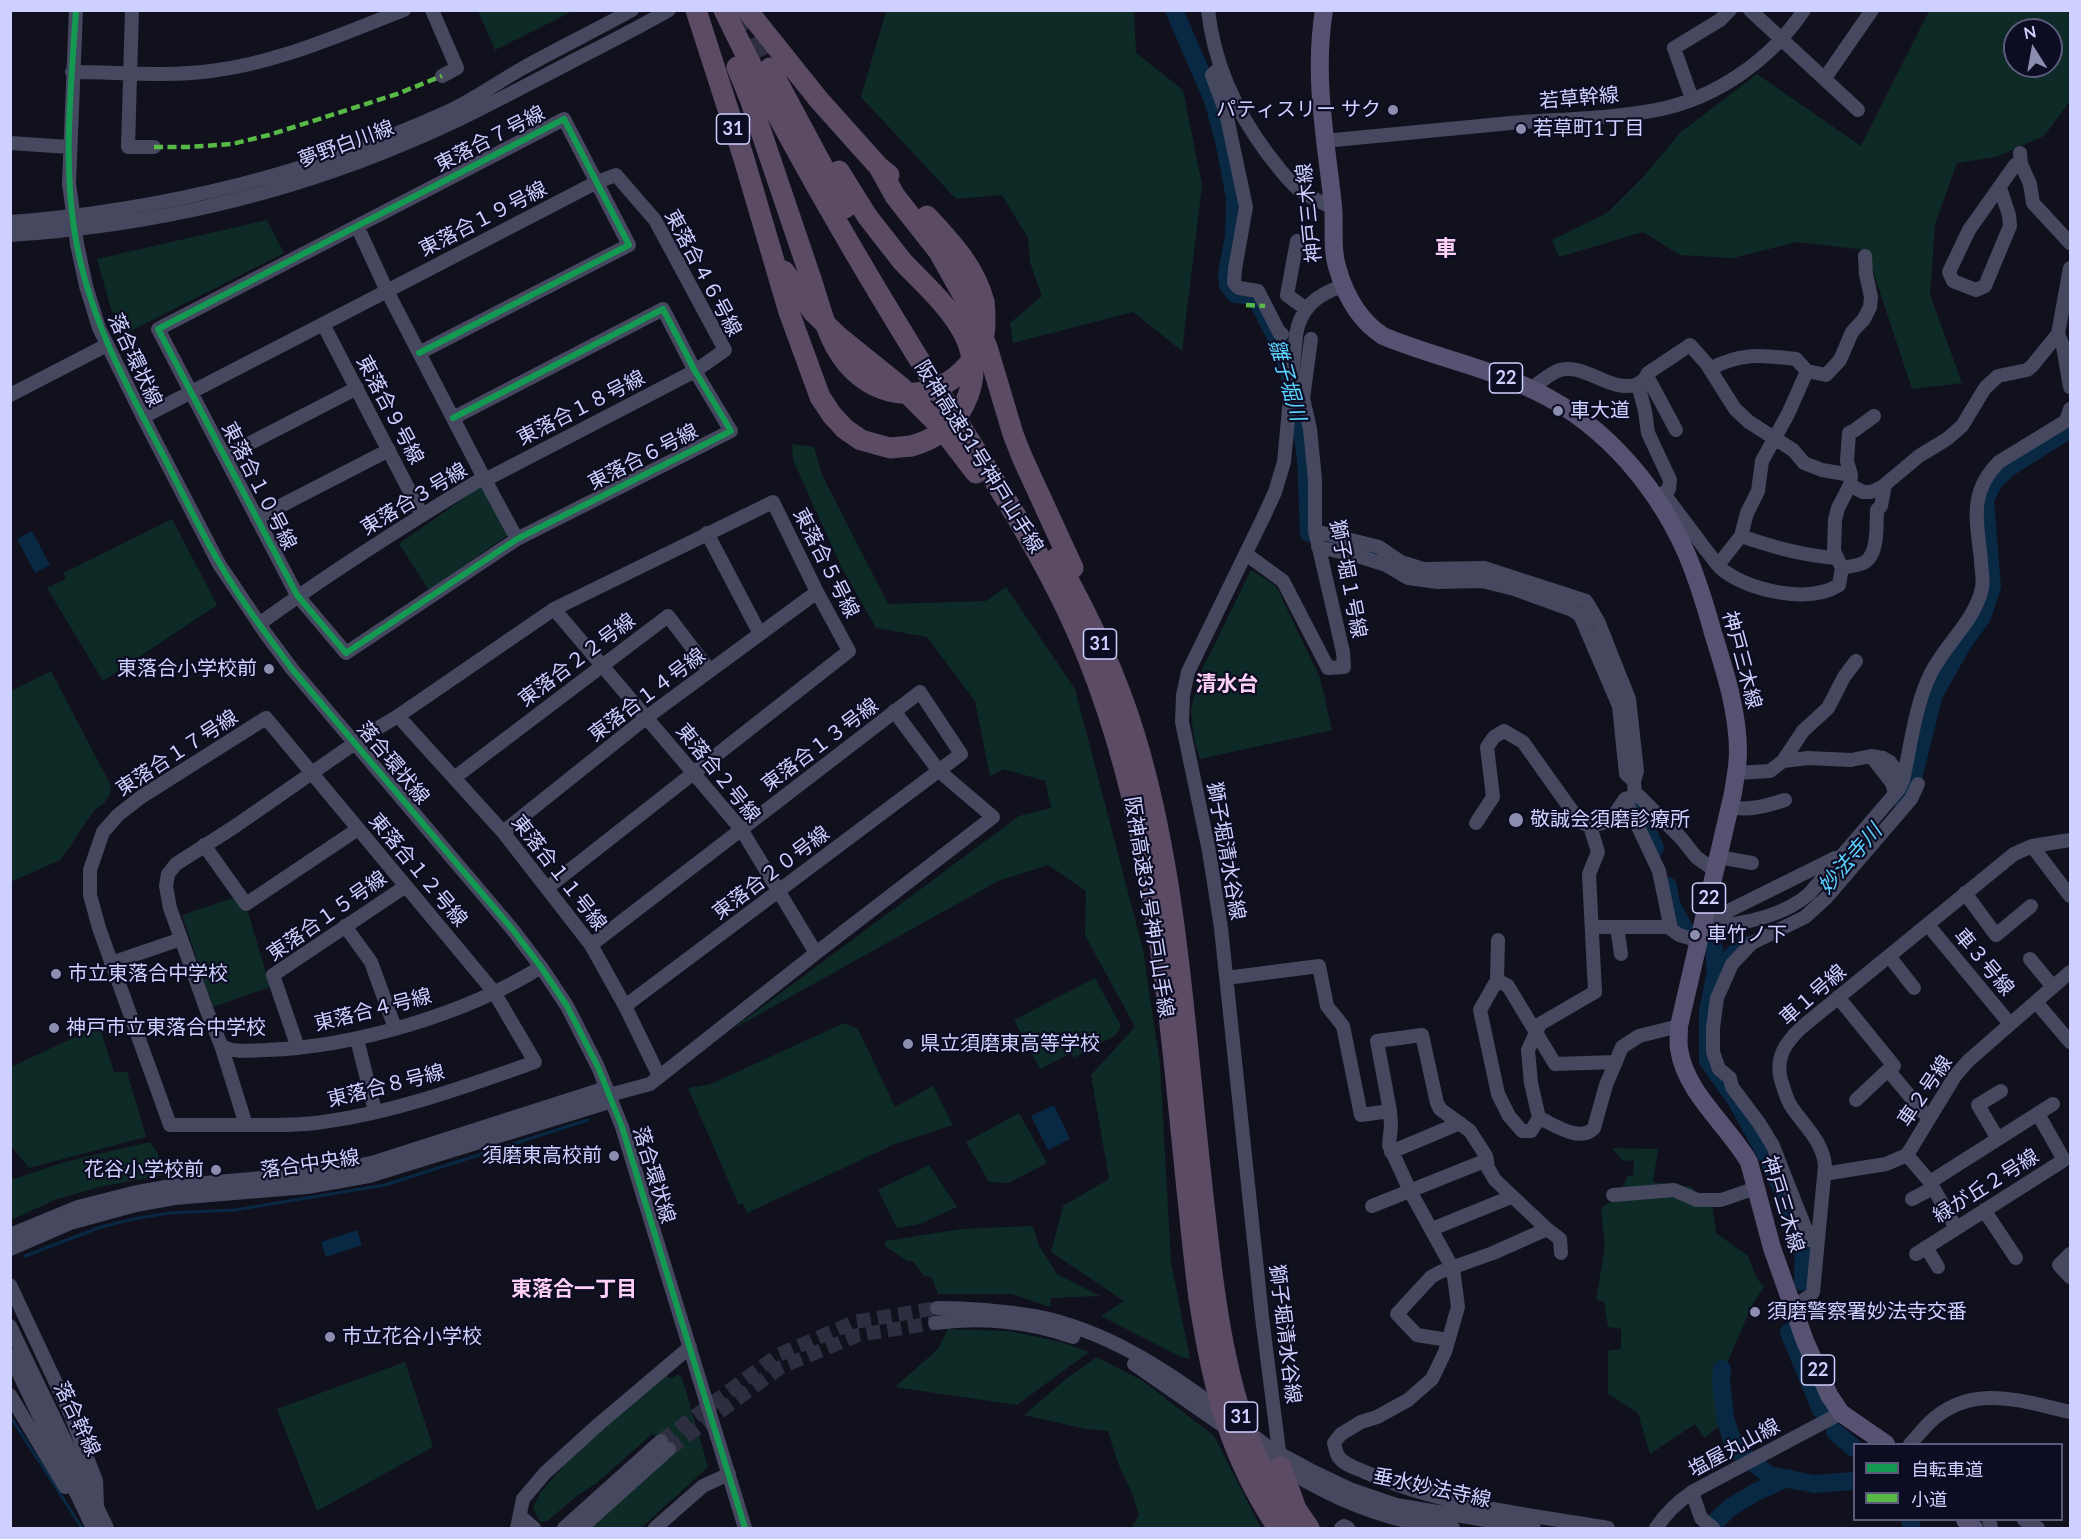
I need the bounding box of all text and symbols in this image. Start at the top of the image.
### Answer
north arrow [2003,18,2063,78]
text: N [2022,21,2038,42]
street label: 若草幹線 [1538,83,1620,113]
place label: パティスリー サク [1216,98,1381,122]
street label: 東落合７号線 [431,101,549,177]
marker: パティスリー サク [1386,103,1400,117]
road number: 31 [716,114,750,144]
street label: 夢野白川線 [295,116,397,172]
place label: 若草町1丁目 [1533,117,1645,141]
marker: 若草町1丁目 [1514,122,1528,136]
street label: 神戸三木線 [1292,162,1326,264]
street label: 東落合１９号線 [415,177,551,261]
street label: 東落合４６号線 [660,206,746,340]
district label: 車 [1435,236,1457,262]
street label: 落合環状線 [103,310,167,410]
water label: 雛子堀川 [1263,336,1311,424]
street label: 東落合９号線 [351,351,429,469]
street label: 阪神高速31号神戸山手線 [910,356,1048,558]
road number: 22 [1490,363,1522,393]
street label: 東落合１８号線 [513,366,649,450]
place label: 車大道 [1570,399,1630,423]
marker: 車大道 [1551,404,1565,418]
street label: 東落合１０号線 [217,418,301,554]
street label: 東落合６号線 [584,419,702,495]
street label: 東落合３号線 [356,458,472,540]
street label: 東落合５号線 [788,504,864,622]
street label: 獅子堀１号線 [1325,518,1371,640]
street label: 東落合２２号線 [514,608,640,712]
street label: 神戸三木線 [1717,609,1767,711]
road number: 31 [1084,629,1116,659]
street label: 東落合１４号線 [584,643,710,747]
place label: 東落合小学校前 [117,657,257,681]
marker: 東落合小学校前 [262,662,276,676]
district label: 清水台 [1196,671,1258,697]
street label: 東落合１３号線 [757,693,883,797]
street label: 東落合１７号線 [112,705,242,801]
street label: 落合環状線 [352,717,434,809]
street label: 東落合２号線 [671,719,765,827]
street label: 獅子堀清水谷線 [1202,780,1250,922]
street label: 阪神高速31号神戸山手線 [1120,795,1178,1019]
place label: 敬誠会須磨診療所 [1530,808,1690,832]
street label: 東落合１２号線 [364,809,472,931]
street label: 東落合１１号線 [506,810,612,936]
marker: 敬誠会須磨診療所 [1507,811,1525,829]
water label: 妙法寺川 [1813,819,1887,899]
street label: 東落合２０号線 [708,821,834,925]
street label: 東落合１５号線 [263,866,391,966]
road number: 22 [1692,883,1726,913]
place label: 車竹ノ下 [1707,923,1787,947]
street label: 車３号線 [1949,924,2019,1000]
marker: 車竹ノ下 [1688,928,1702,942]
street label: 車１号線 [1775,960,1851,1030]
place label: 市立東落合中学校 [68,962,228,986]
marker: 市立東落合中学校 [49,967,63,981]
street label: 東落合４号線 [312,984,434,1036]
place label: 神戸市立東落合中学校 [66,1016,266,1040]
marker: 神戸市立東落合中学校 [47,1021,61,1035]
place label: 県立須磨東高等学校 [920,1032,1100,1056]
marker: 県立須磨東高等学校 [901,1037,915,1051]
street label: 車２号線 [1893,1051,1957,1131]
street label: 東落合８号線 [325,1060,447,1112]
street label: 落合環状線 [628,1124,680,1226]
place label: 須磨東高校前 [482,1144,602,1168]
street label: 緑が丘２号線 [1929,1144,2043,1228]
street label: 落合中央線 [259,1145,361,1183]
marker: 須磨東高校前 [607,1149,621,1163]
street label: 神戸三木線 [1757,1153,1809,1255]
place label: 花谷小学校前 [84,1158,204,1182]
marker: 花谷小学校前 [209,1163,223,1177]
street label: 獅子堀清水谷線 [1265,1263,1305,1405]
district label: 東落合一丁目 [511,1276,637,1302]
place label: 須磨警察署妙法寺交番 [1767,1300,1967,1324]
marker: 須磨警察署妙法寺交番 [1748,1305,1762,1319]
place label: 市立花谷小学校 [342,1325,482,1349]
marker: 市立花谷小学校 [323,1330,337,1344]
road number: 22 [1802,1355,1834,1385]
street label: 落合幹線 [49,1378,105,1460]
road number: 31 [1224,1402,1258,1432]
street label: 塩屋丸山線 [1684,1414,1784,1482]
legend [1853,1443,2063,1521]
text: 自転車道 [1911,1458,1983,1480]
street label: 垂水妙法寺線 [1371,1464,1493,1512]
text: 小道 [1911,1488,1947,1510]

